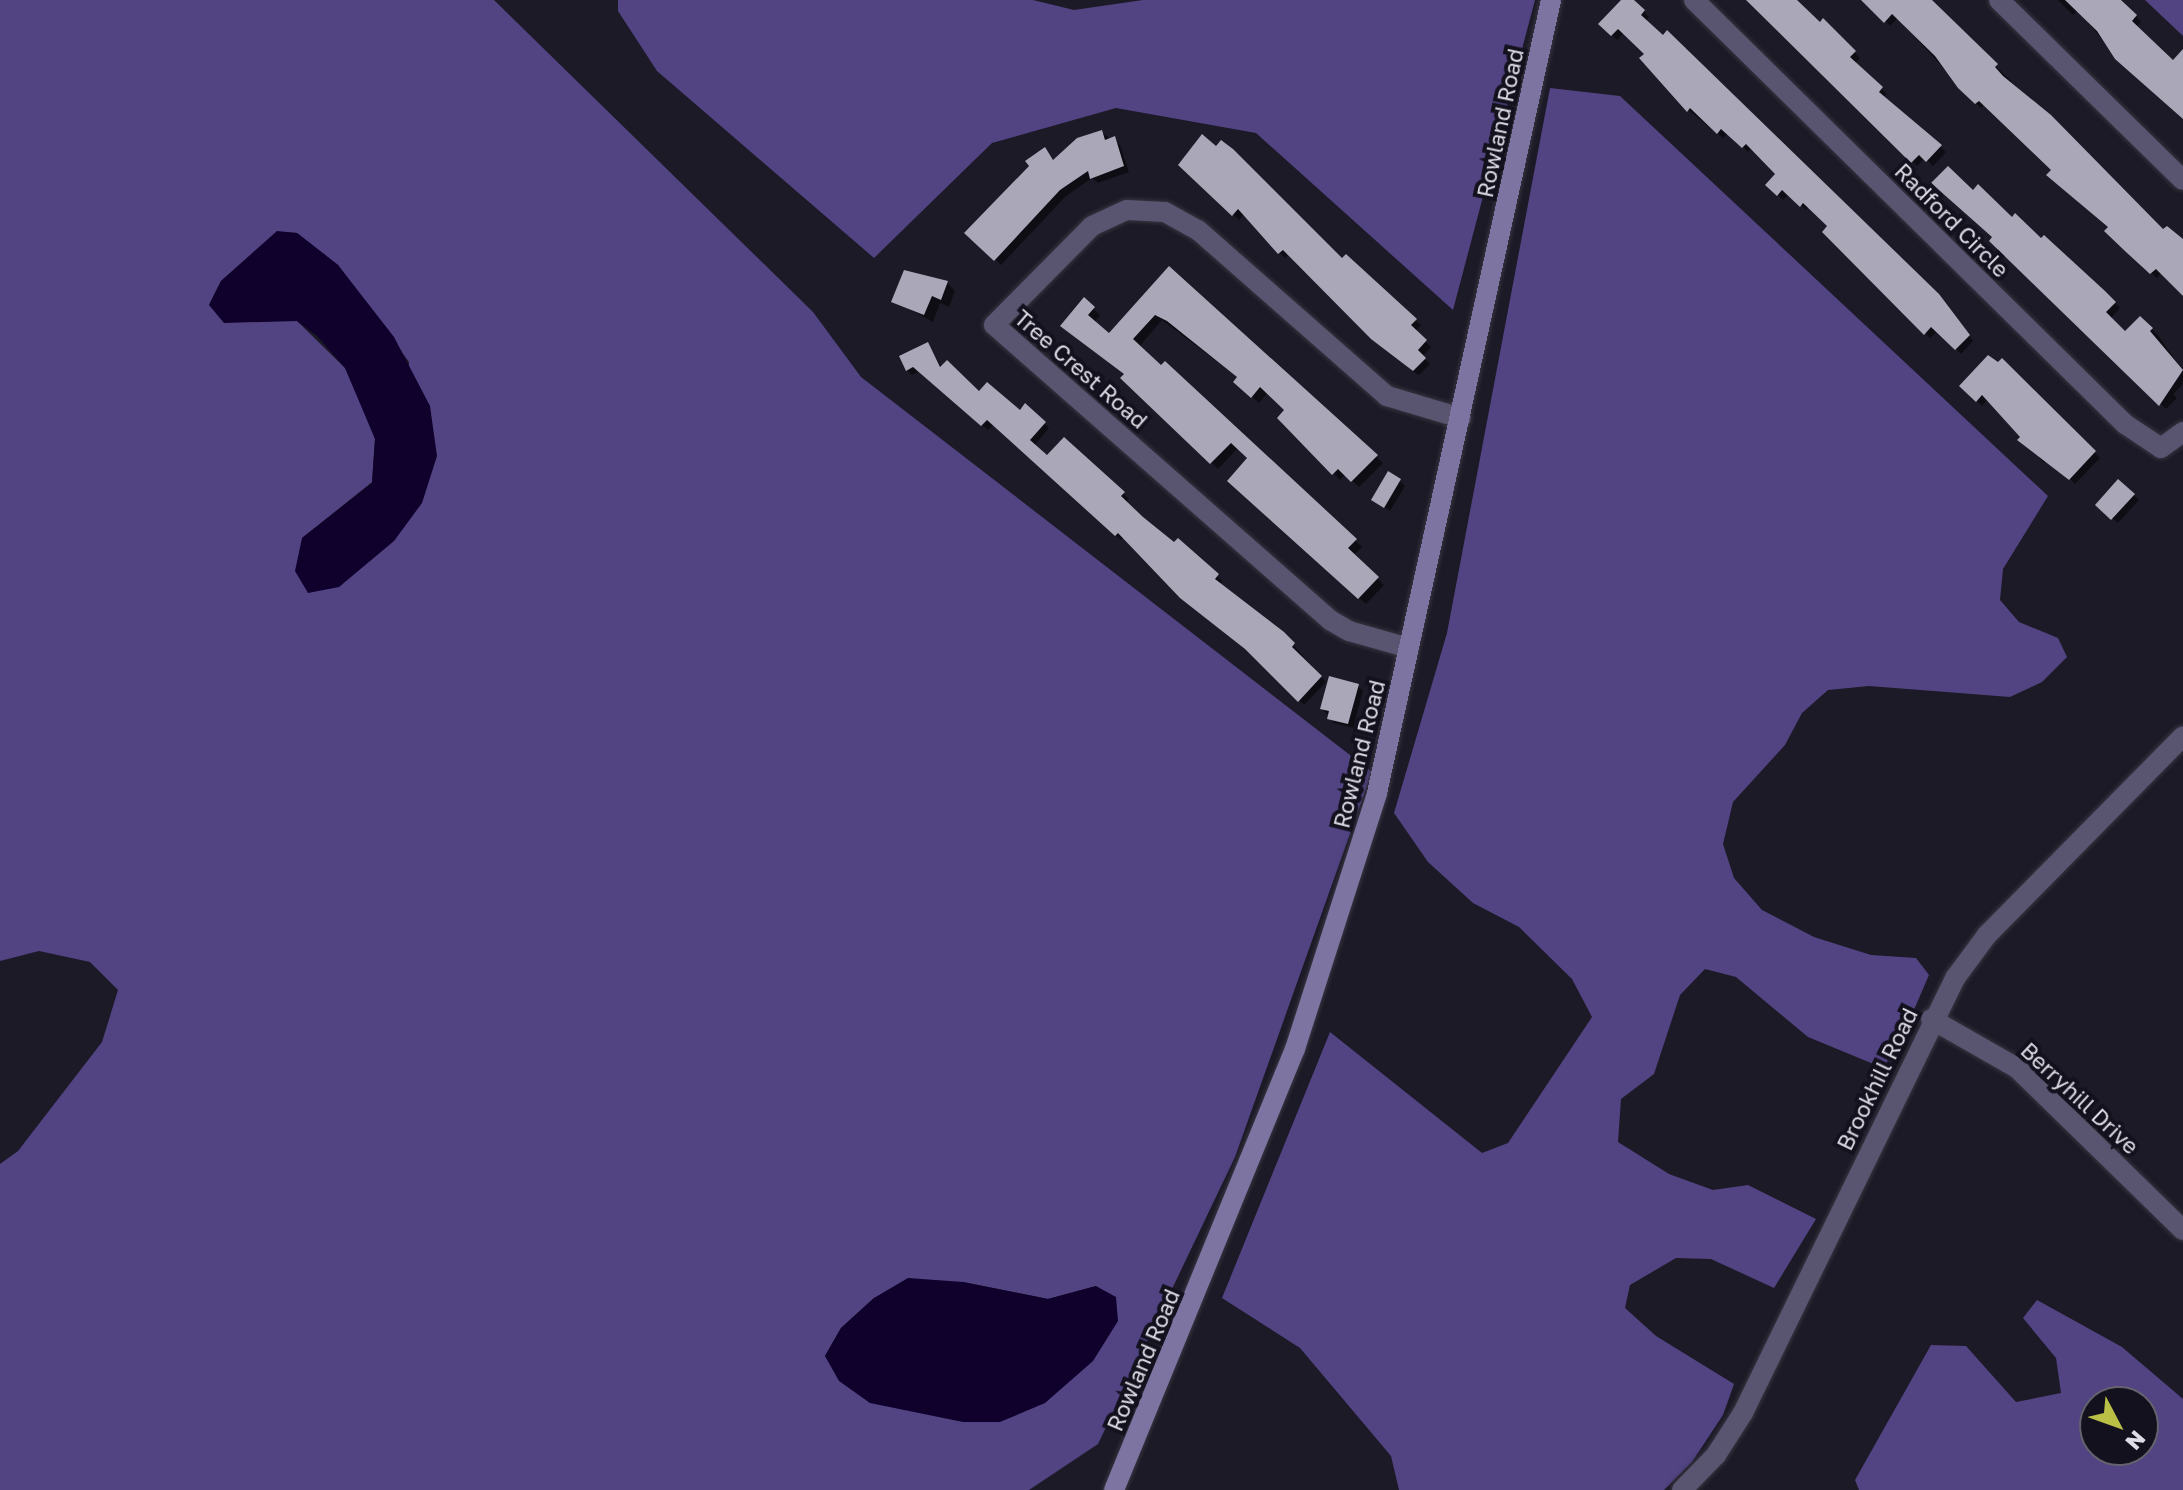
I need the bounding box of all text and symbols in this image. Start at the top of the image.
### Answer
street label: Rowland Road [1471,46,1529,200]
street label: Radford Circle [1890,158,2014,282]
street label: Tree Crest Road [1009,304,1153,434]
street label: Rowland Road [1328,677,1390,831]
street label: Brookhill Road [1831,1004,1923,1154]
street label: Berryhill Drive [2016,1037,2144,1159]
street label: Rowland Road [1101,1285,1185,1435]
north arrow [2079,1386,2159,1466]
text: N [2120,1426,2152,1456]

